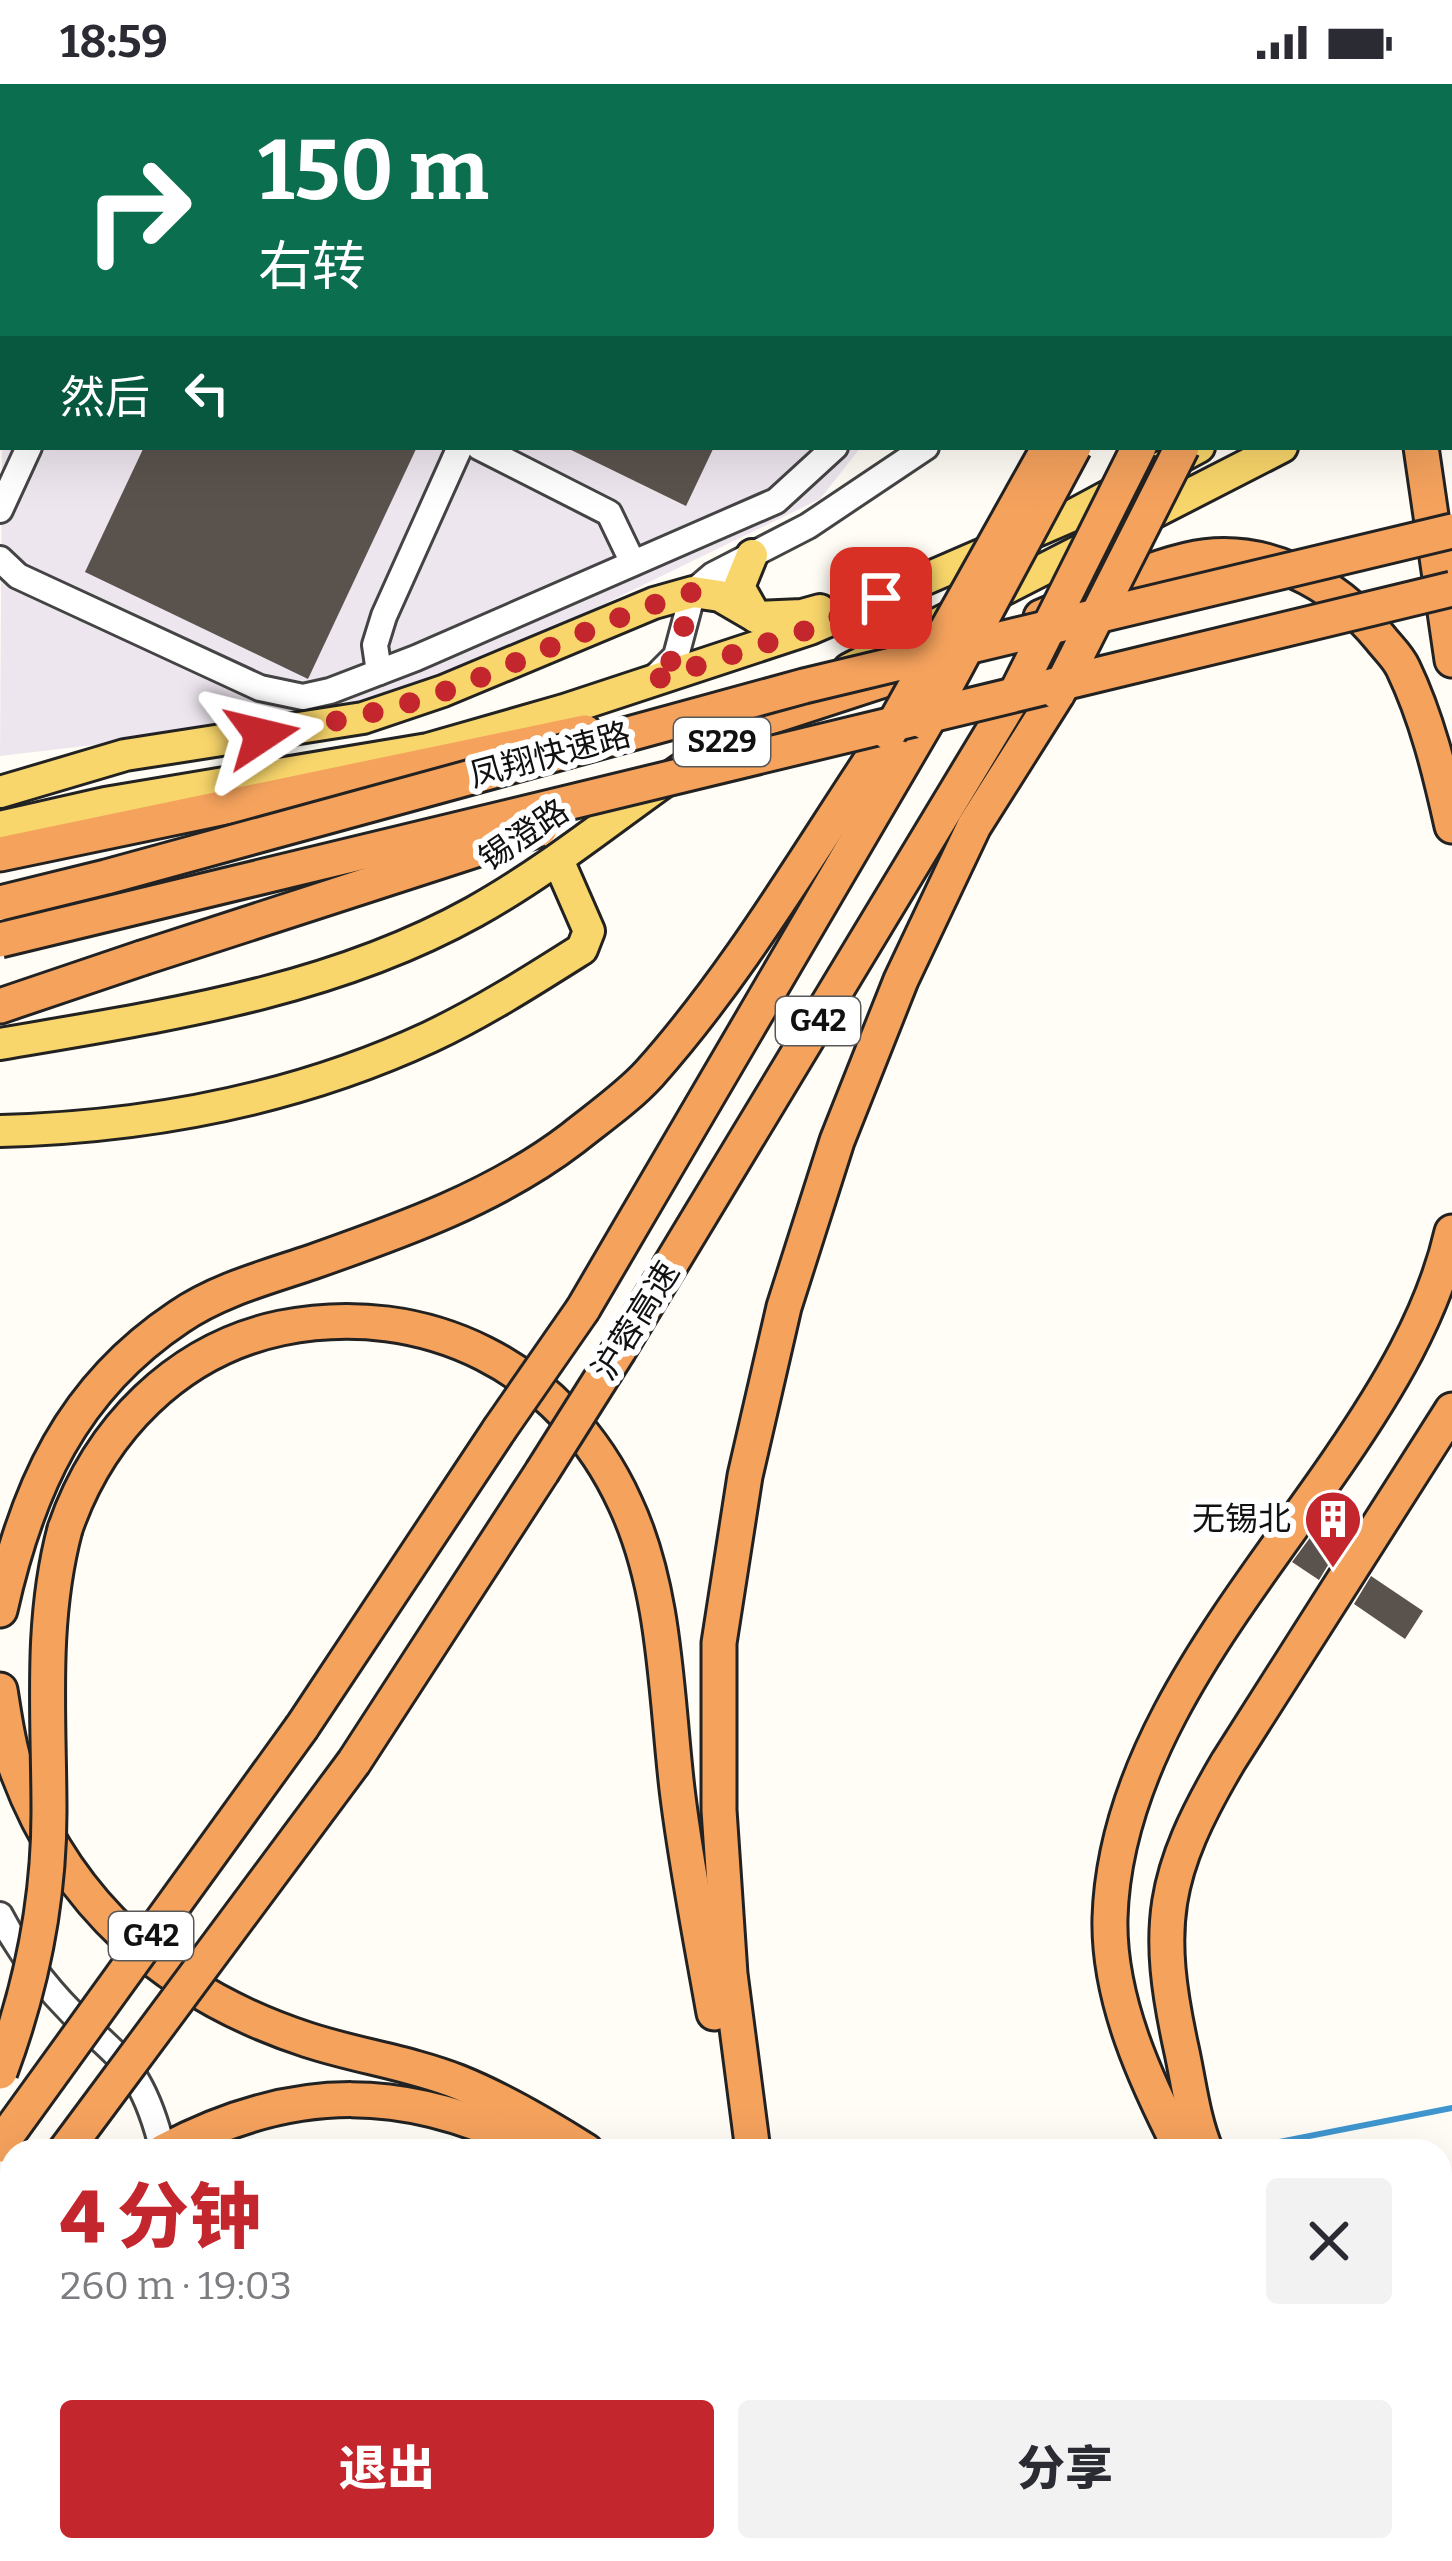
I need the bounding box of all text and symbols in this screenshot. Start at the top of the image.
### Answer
text: 18:59 [60,15,168,69]
text: 150 m [258,120,489,221]
icon: right [60,132,216,288]
text: 右转 [258,235,366,299]
icon: left [174,360,240,426]
text: 然后 [60,371,150,425]
pin [830,547,932,649]
icon: arrive [848,565,914,631]
position arrow [199,672,325,798]
street label: 凤翔快速路 [465,714,635,796]
road number: S229 [674,718,770,766]
street label: 锡澄路 [472,791,576,879]
road number: G42 [776,997,860,1045]
street label: 沪蓉高速 [584,1254,688,1388]
building icon: 无锡北 [1302,1488,1364,1570]
place label: 无锡北 [1192,1499,1291,1539]
road number: G42 [109,1912,193,1960]
text: 4 分钟 [60,2175,261,2261]
button: close [1266,2178,1392,2304]
text: 260 m · 19:03 [60,2263,292,2309]
button: 退出 [60,2400,714,2538]
button: 分享 [738,2400,1392,2538]

